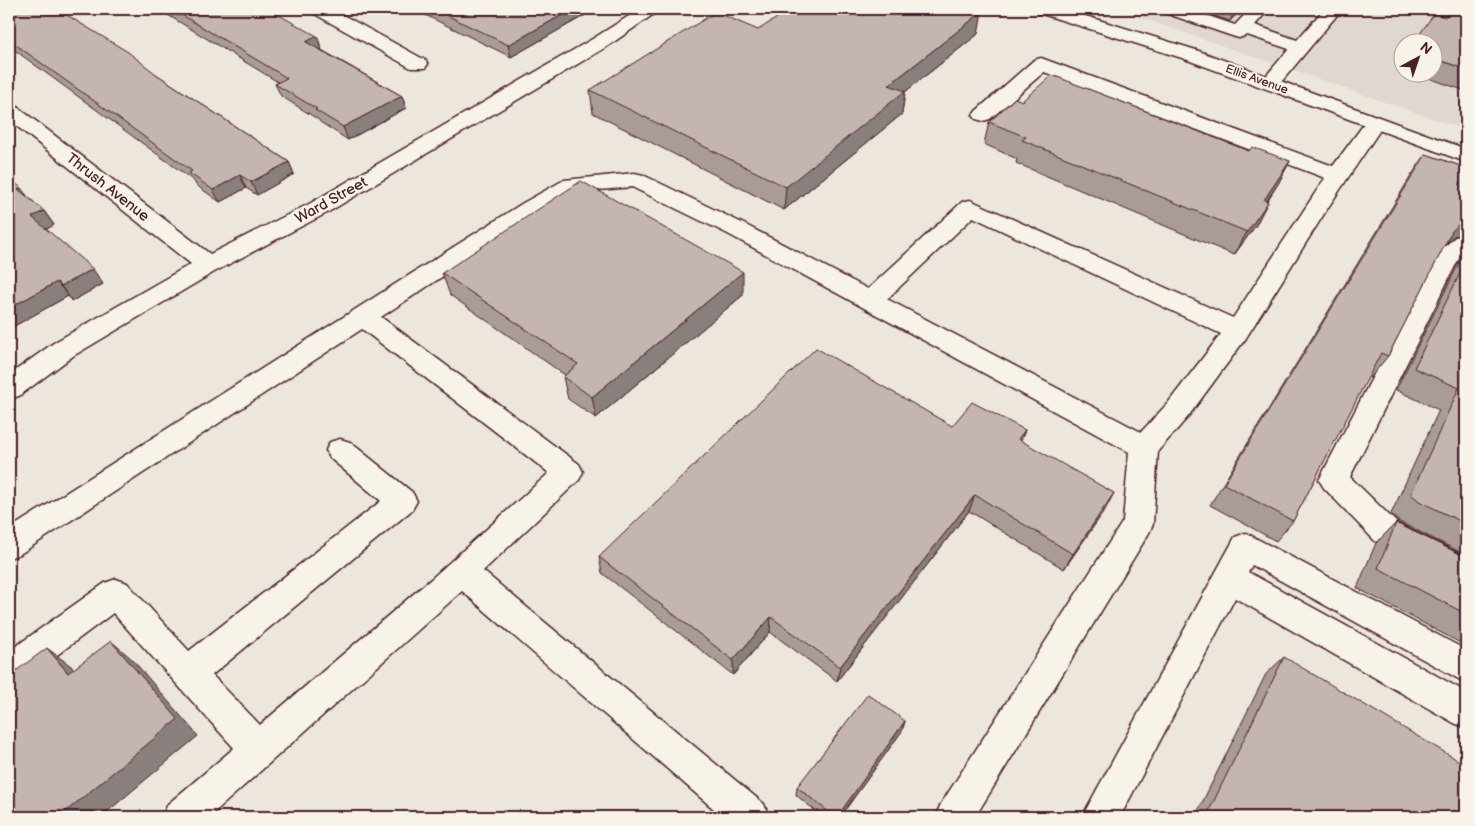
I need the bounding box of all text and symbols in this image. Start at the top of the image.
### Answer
north arrow [1392,32,1442,82]
text: N [1417,39,1436,58]
street label: Ellis Avenue [1223,61,1290,98]
street label: Thrush Avenue [62,149,153,226]
street label: Ward Street [292,173,371,228]

